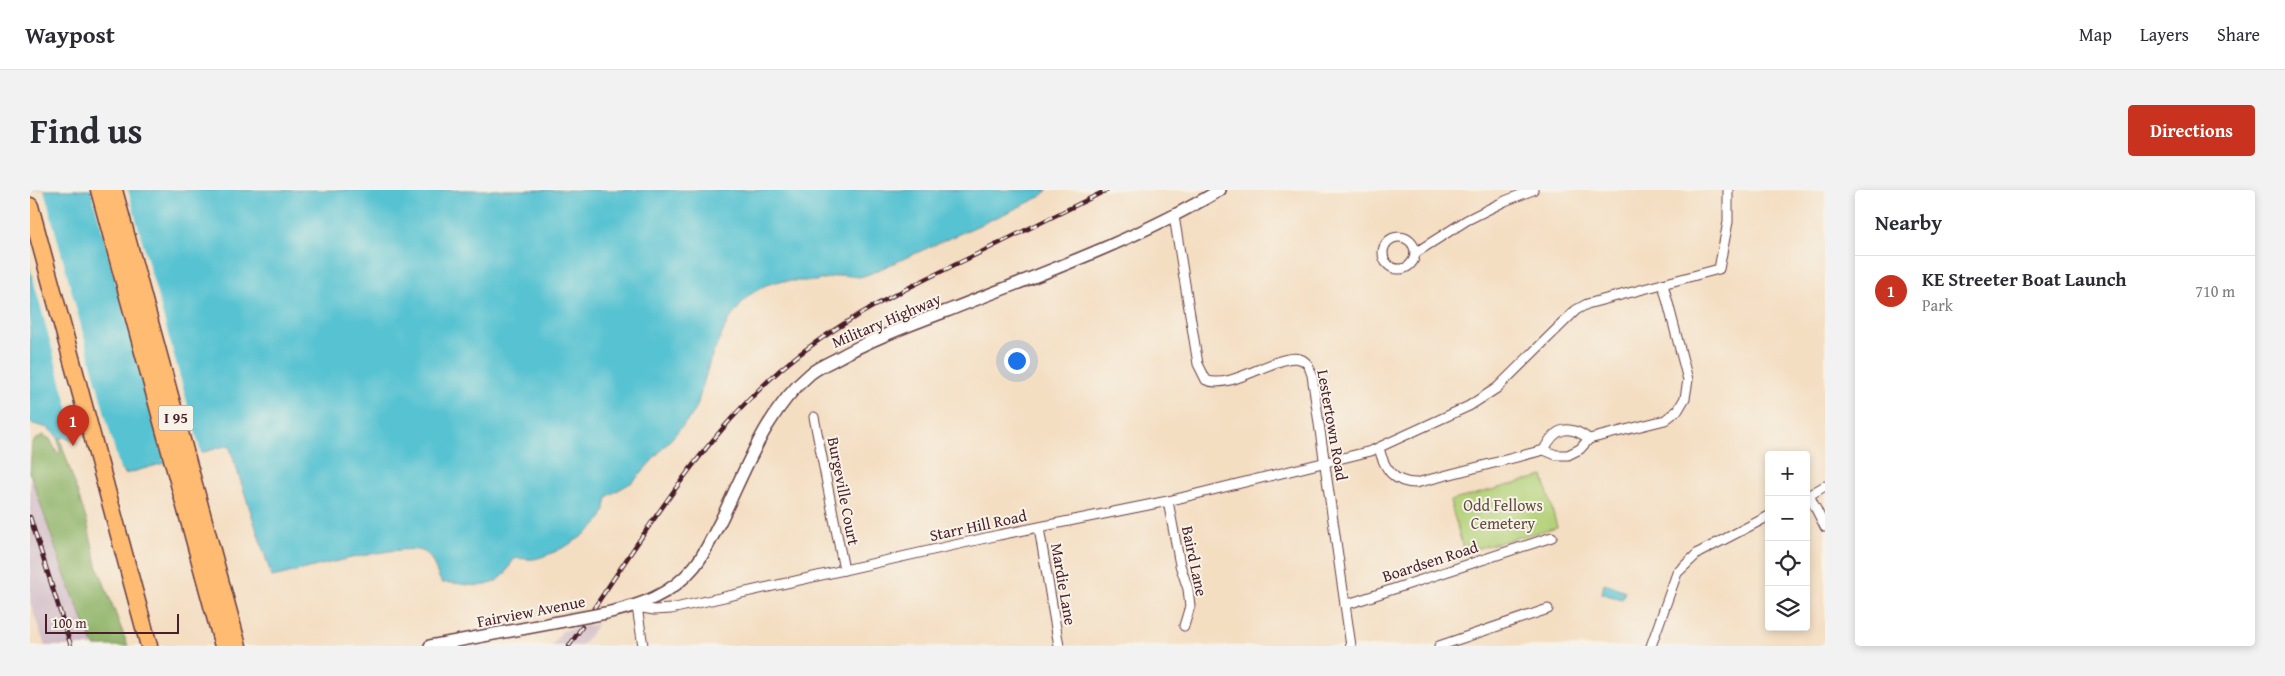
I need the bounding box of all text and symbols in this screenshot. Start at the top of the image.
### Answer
text: Waypost [25,17,115,52]
text: Map [2079,21,2112,48]
text: Layers [2140,21,2189,48]
text: Share [2217,21,2260,48]
text: Find us [30,105,143,156]
button: Directions [2128,105,2255,156]
text: Nearby [1875,207,1942,238]
text: KE Streeter Boat Launch [1922,265,2127,293]
text: 1 [1887,279,1895,303]
text: 710 m [2195,279,2235,303]
street label: Military Highway [828,286,944,354]
text: Park [1922,293,1953,317]
your location [1004,348,1030,374]
street label: Lestertown Road [1311,368,1355,483]
pin: 1 [57,405,89,446]
road number: I 95 [158,406,194,430]
street label: Burgeville Court [822,435,866,548]
map controls [1765,451,1810,631]
button: + [1765,451,1810,496]
park label: Odd Fellows Cemetery [1463,493,1543,535]
button: − [1765,496,1810,541]
street label: Starr Hill Road [927,503,1029,547]
street label: Baird Lane [1176,524,1214,598]
street label: Boardsen Road [1379,534,1482,588]
street label: Mardie Lane [1045,541,1083,627]
button: locate [1765,541,1810,586]
button: layers [1765,586,1810,631]
street label: Fairview Avenue [475,589,587,633]
scale bar [45,611,179,634]
text: 100 m [52,613,87,633]

